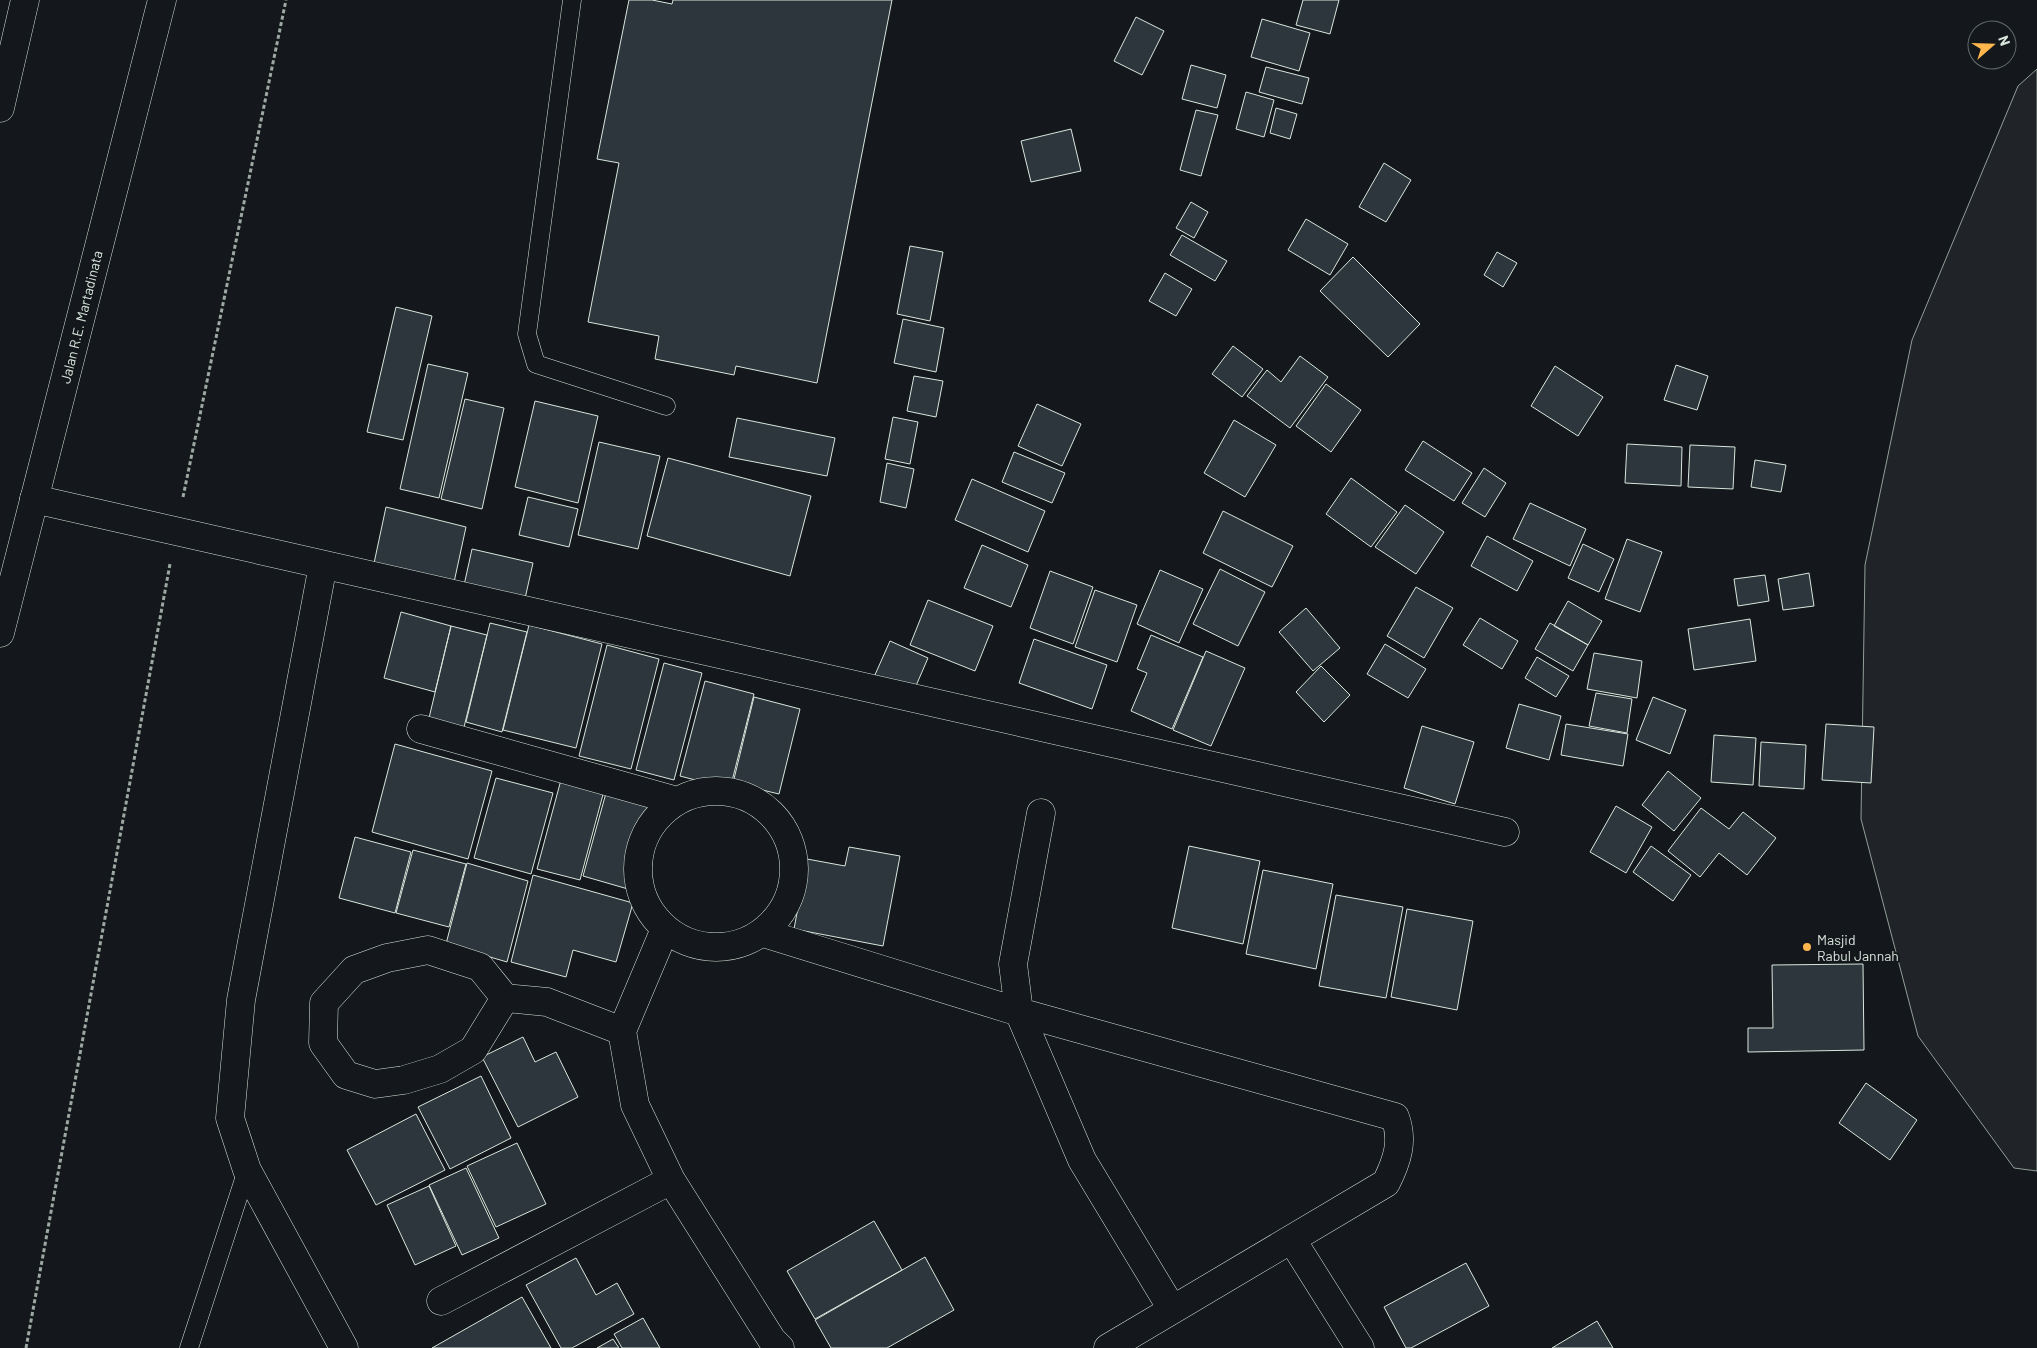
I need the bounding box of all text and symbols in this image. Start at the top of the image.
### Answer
north arrow [1967,20,2017,70]
text: N [1995,33,2014,48]
street label: Jalan R.E. Martadinata [56,249,106,385]
place label: Masjid Rabul Jannah [1817,931,1899,964]
marker: Masjid Rabul Jannah [1801,941,1813,953]

